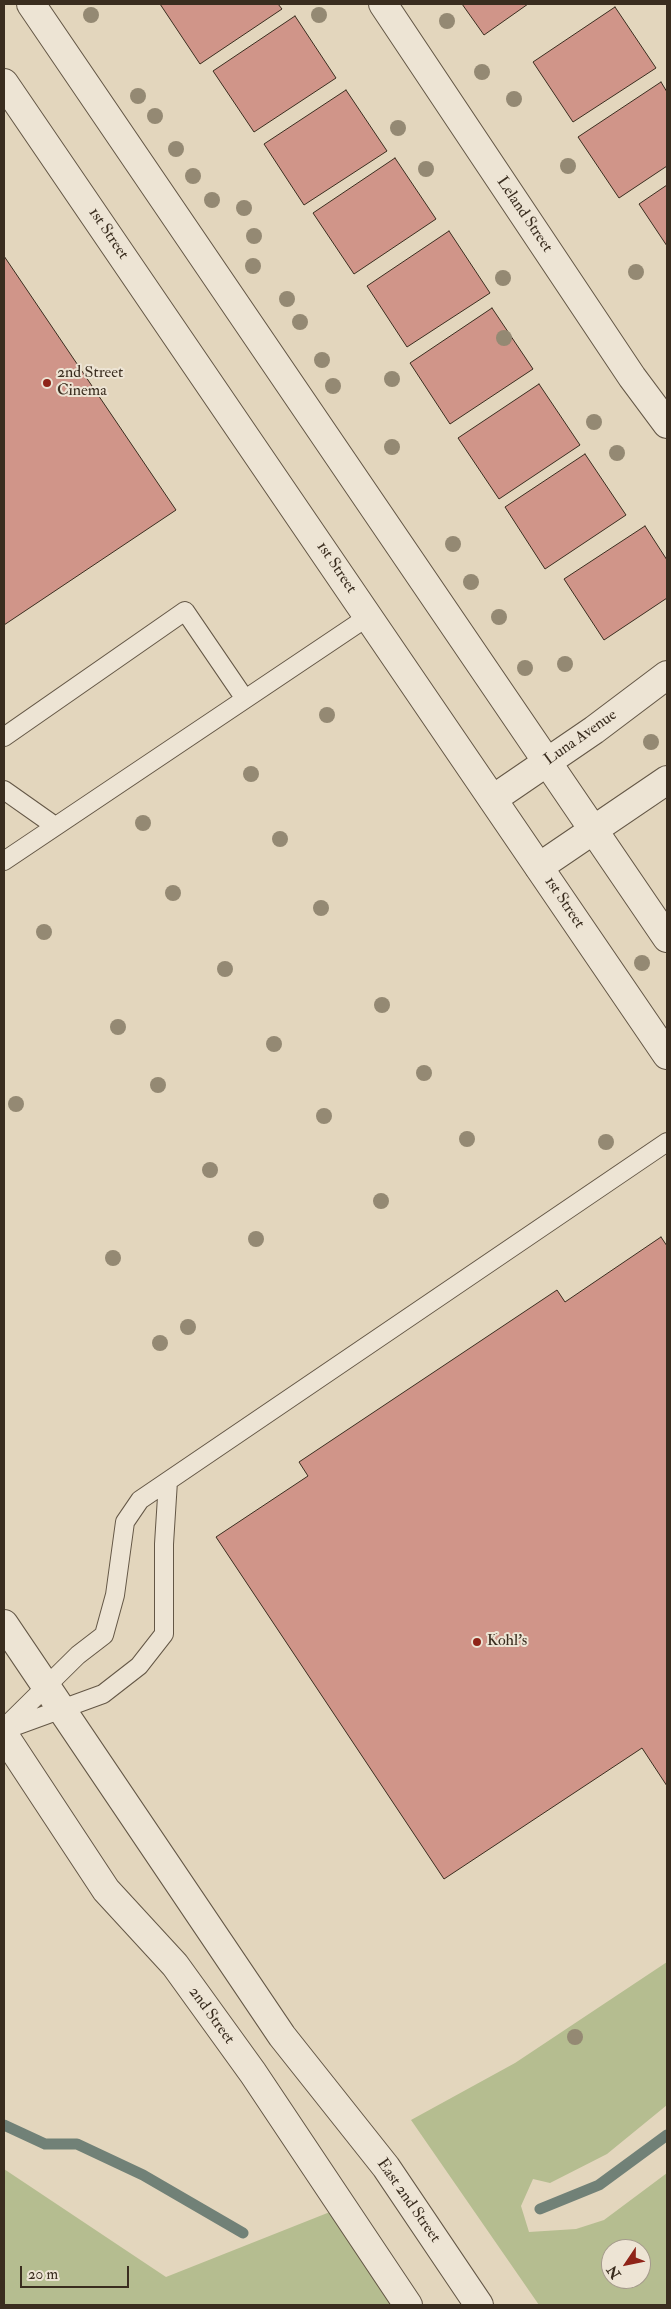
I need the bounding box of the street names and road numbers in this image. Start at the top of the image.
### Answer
street label: Leland Street [492,174,556,256]
street label: 1st Street [84,204,132,264]
street label: 1st Street [312,538,360,598]
street label: Luna Avenue [541,706,621,770]
street label: 1st Street [540,873,588,933]
street label: 2nd Street [184,1984,238,2048]
street label: East 2nd Street [372,2155,444,2247]

